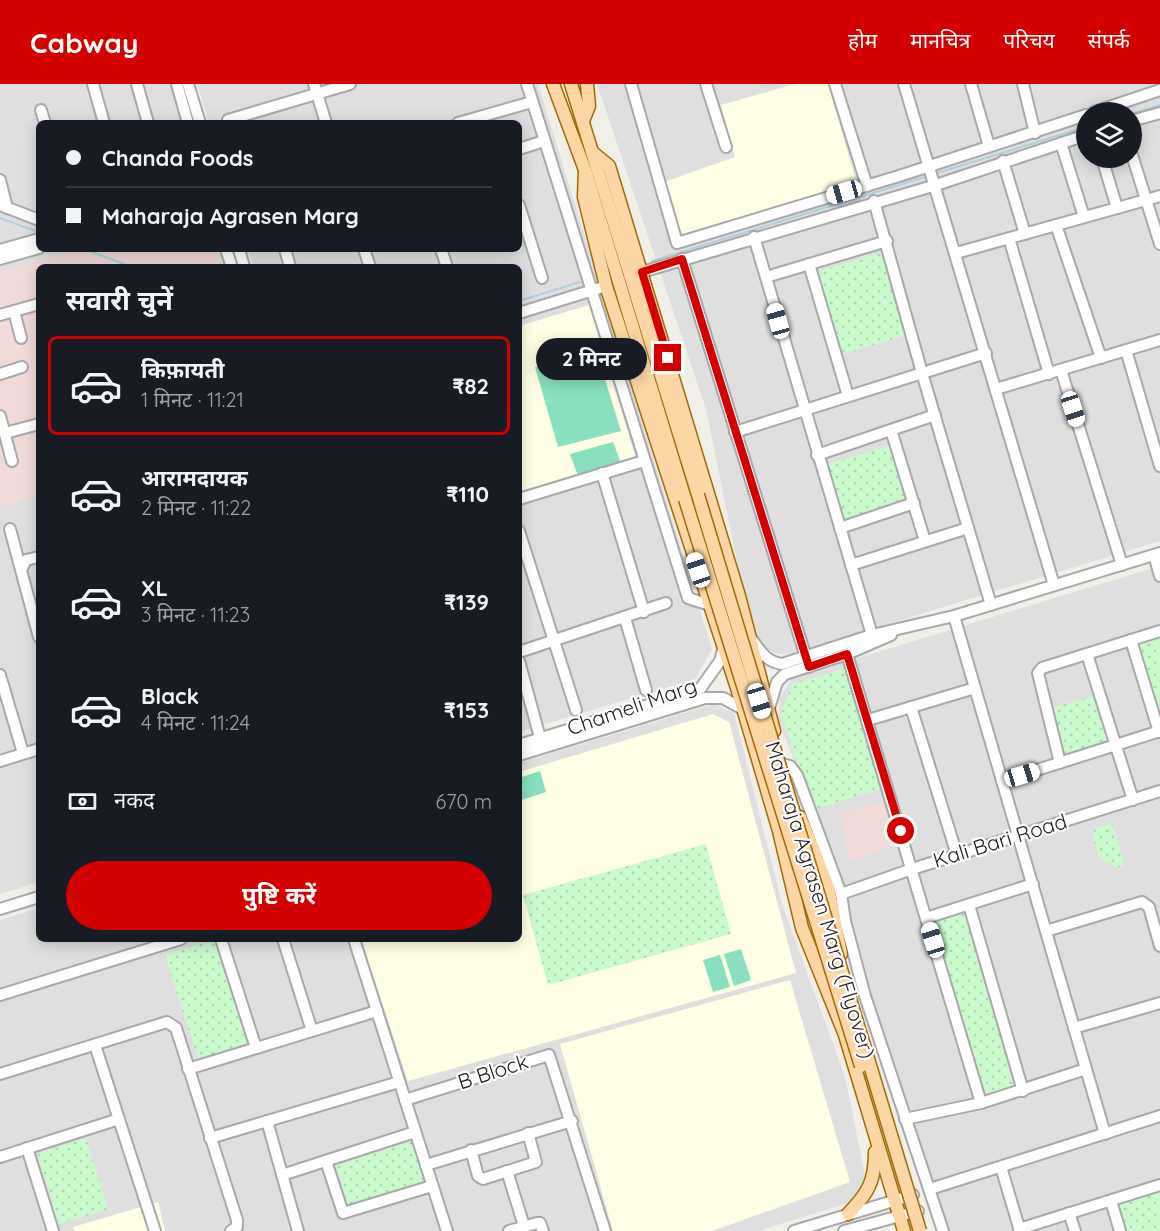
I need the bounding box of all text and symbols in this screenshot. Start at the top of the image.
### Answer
text: Cabway [30,25,138,60]
text: होम [848,27,877,53]
text: मानचित्र [910,27,970,53]
text: परिचय [1003,27,1055,53]
text: संपर्क [1088,27,1130,53]
map controls [1076,102,1142,168]
button: layers [1076,102,1142,168]
text: Chanda Foods [102,144,253,172]
car [824,178,864,206]
text: Maharaja Agrasen Marg [102,202,359,230]
text: सवारी चुनें [66,283,173,317]
car [764,301,792,341]
callout: 2 मिनट [536,337,647,379]
route end [654,344,681,371]
text: 2 मिनट [562,346,621,371]
text: किफ़ायती [141,356,225,384]
icon: car [69,359,123,413]
text: ₹82 [452,372,489,400]
text: 1 मिनट · 11:21 [141,387,244,412]
car [1059,389,1087,429]
text: आरामदायक [141,464,248,492]
icon: car [69,467,123,521]
text: ₹110 [446,480,489,508]
text: 2 मिनट · 11:22 [141,495,251,520]
car [684,550,712,590]
text: XL [141,574,168,602]
icon: car [69,575,123,629]
text: ₹139 [444,588,489,616]
text: 3 मिनट · 11:23 [141,602,250,627]
street label: Chameli Marg [563,672,700,740]
car [745,681,773,721]
text: Black [141,682,199,710]
icon: car [69,683,123,737]
text: ₹153 [444,696,489,724]
text: 4 मिनट · 11:24 [141,710,250,735]
street label: Maharaja Agrasen Marg (Flyover) [760,738,882,1062]
car [1002,761,1042,789]
icon: cash [66,785,99,818]
text: नकद [114,786,155,814]
text: 670 m [435,789,492,814]
street label: Kali Bari Road [930,807,1070,873]
route start [887,817,914,844]
button: पुष्टि करें [66,861,492,930]
car [919,920,947,960]
street label: B Block [454,1047,531,1095]

